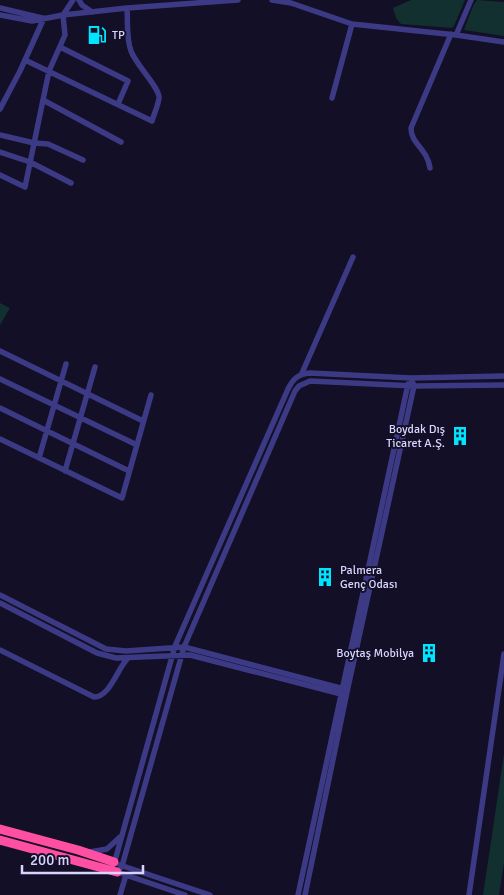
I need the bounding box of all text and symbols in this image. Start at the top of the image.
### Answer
fuel station icon: TP [86,24,108,46]
place label: TP [112,28,125,43]
place label: Boydak Dış Ticaret A.Ş. [386,422,445,451]
building icon: Boydak Dış Ticaret A.Ş. [449,425,471,447]
place label: Palmera Genç Odası [340,563,397,592]
building icon: Palmera Genç Odası [314,566,336,588]
building icon: Boytaş Mobilya [418,642,440,664]
place label: Boytaş Mobilya [336,646,414,661]
scale bar [22,842,144,874]
text: 200 m [30,851,70,869]

